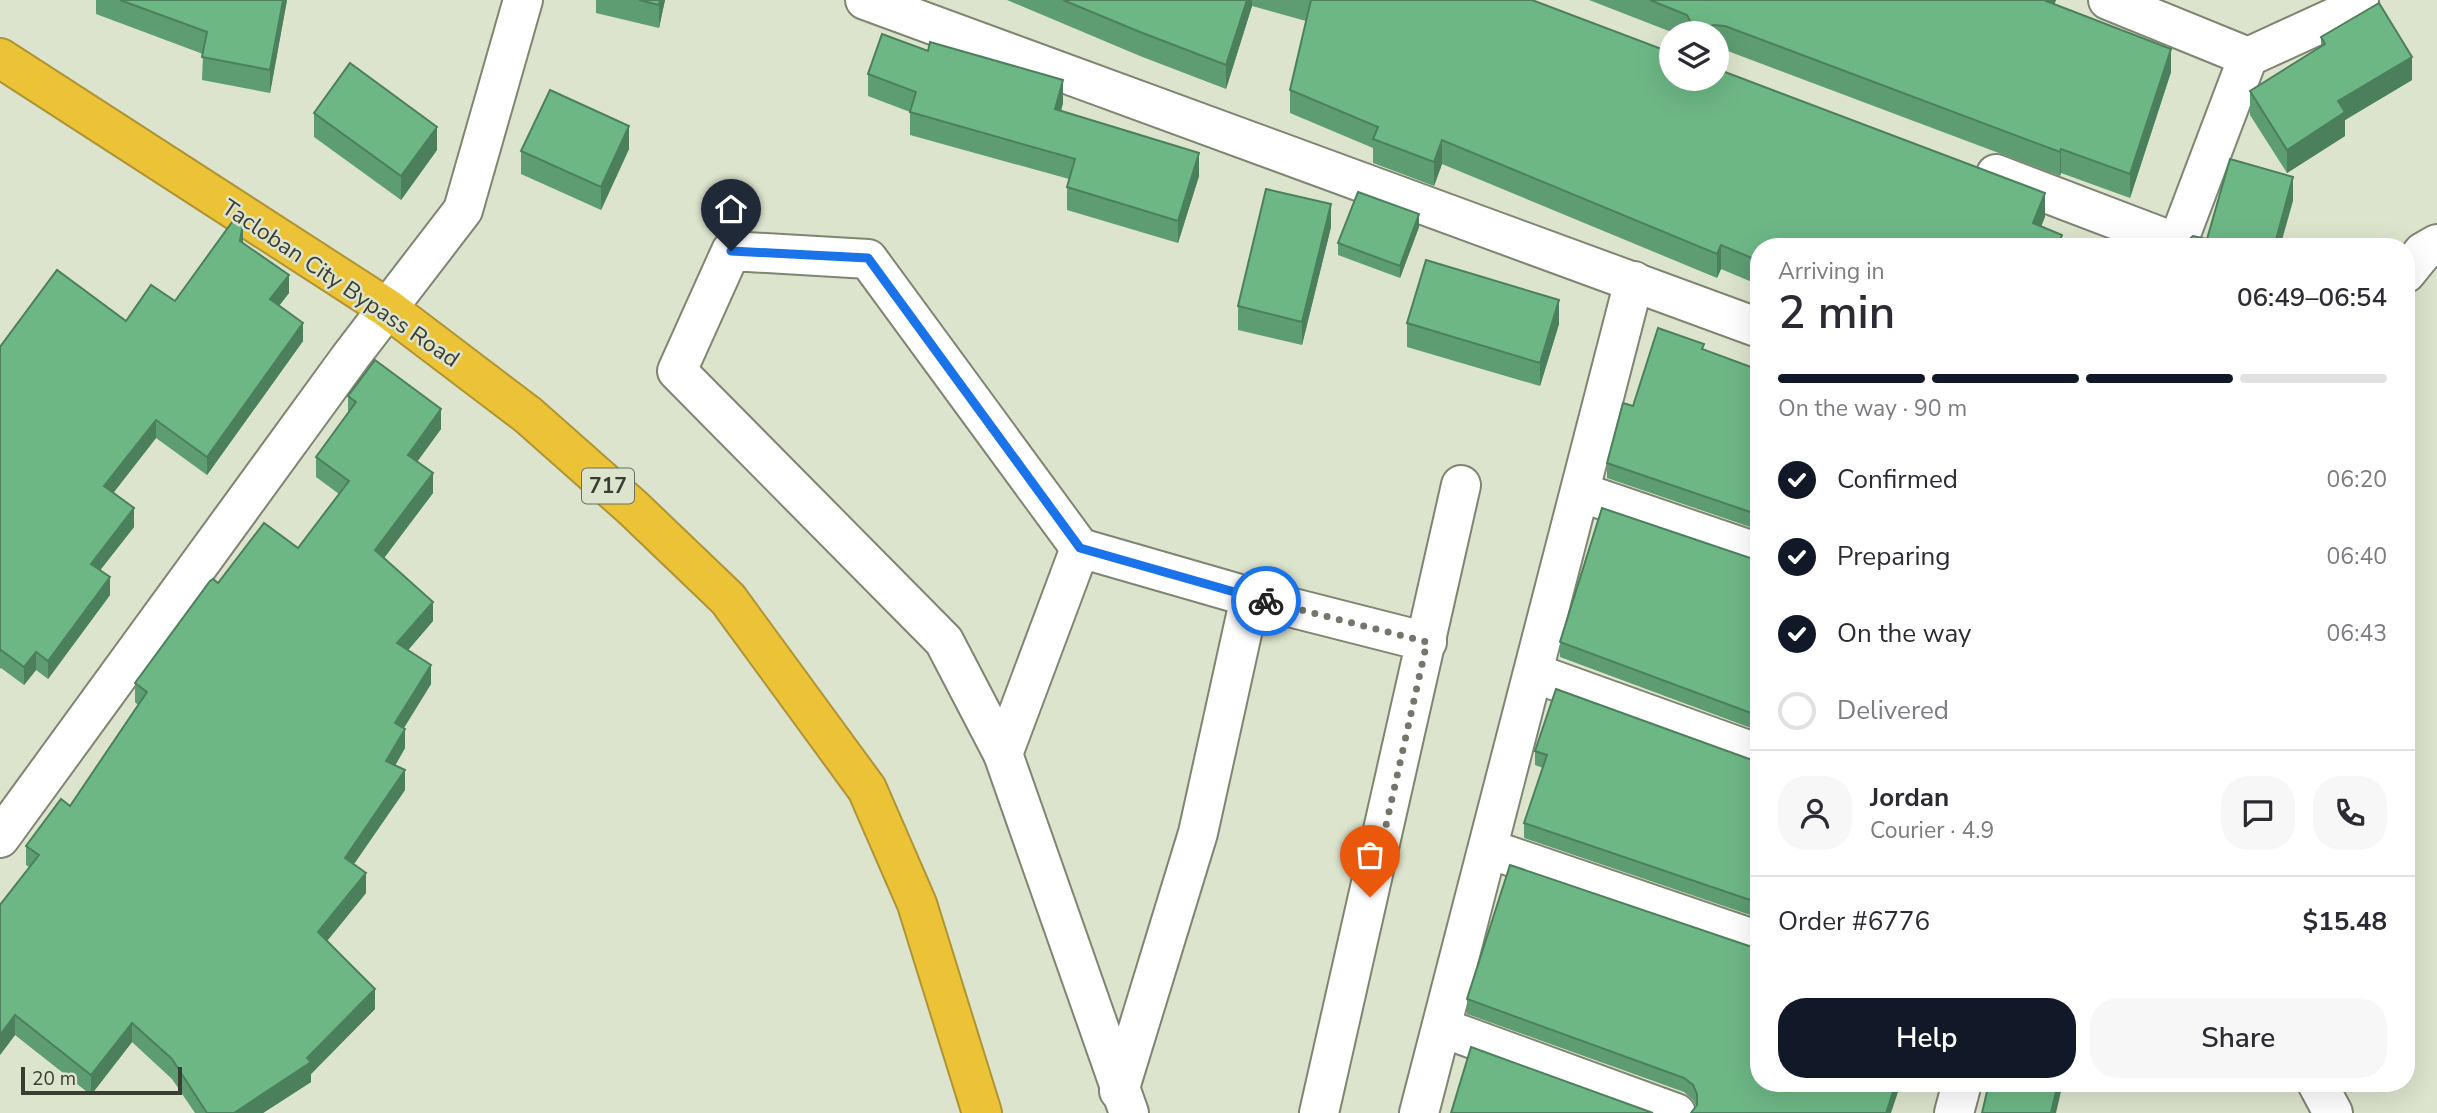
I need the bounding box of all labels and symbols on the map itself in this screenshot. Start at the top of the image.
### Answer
pin [701,179,761,251]
street label: Tacloban City Bypass Road [216,192,466,375]
road number: 717 [582,468,634,504]
courier [1231,566,1301,636]
pin [1340,825,1400,897]
scale bar [21,1064,182,1096]

